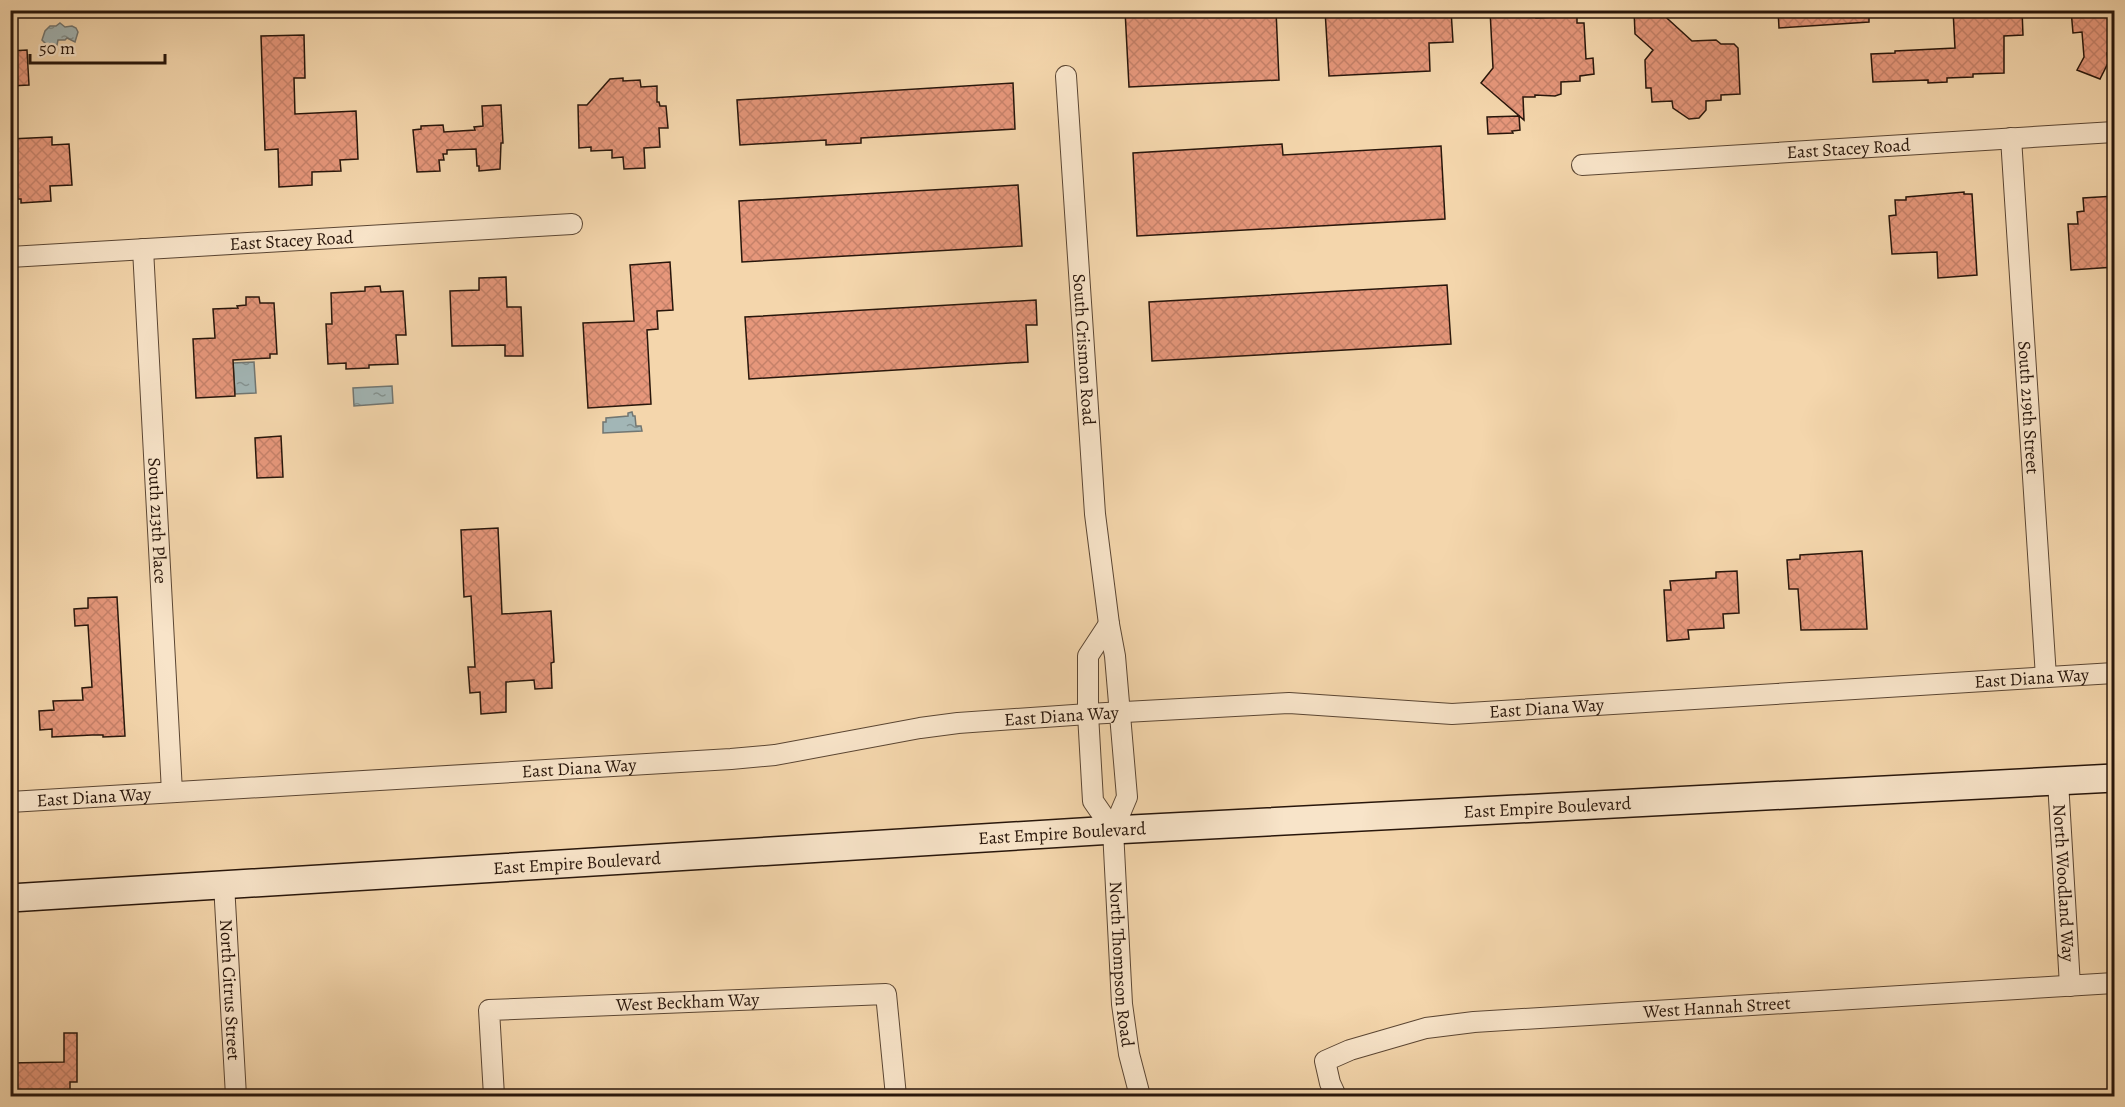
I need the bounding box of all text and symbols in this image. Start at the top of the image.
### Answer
scale bar [30,27,165,65]
text: 50 m [39,36,75,60]
street label: East Stacey Road [1786,133,1911,164]
street label: East Stacey Road [229,225,354,256]
street label: South Crismon Road [1067,273,1101,426]
street label: South 219th Street [2012,340,2045,475]
street label: South 213th Place [142,457,173,584]
street label: East Diana Way [1974,663,2091,694]
street label: East Diana Way [1488,693,1606,724]
street label: East Diana Way [1003,700,1120,732]
street label: East Diana Way [521,753,638,783]
street label: East Diana Way [36,782,153,812]
street label: East Empire Boulevard [1463,791,1632,824]
street label: North Woodland Way [2047,803,2081,963]
street label: East Empire Boulevard [978,816,1147,850]
street label: East Empire Boulevard [492,846,662,880]
street label: North Thompson Road [1104,881,1140,1049]
street label: North Citrus Street [214,919,246,1061]
street label: West Beckham Way [614,987,761,1017]
street label: West Hannah Street [1641,991,1791,1024]

